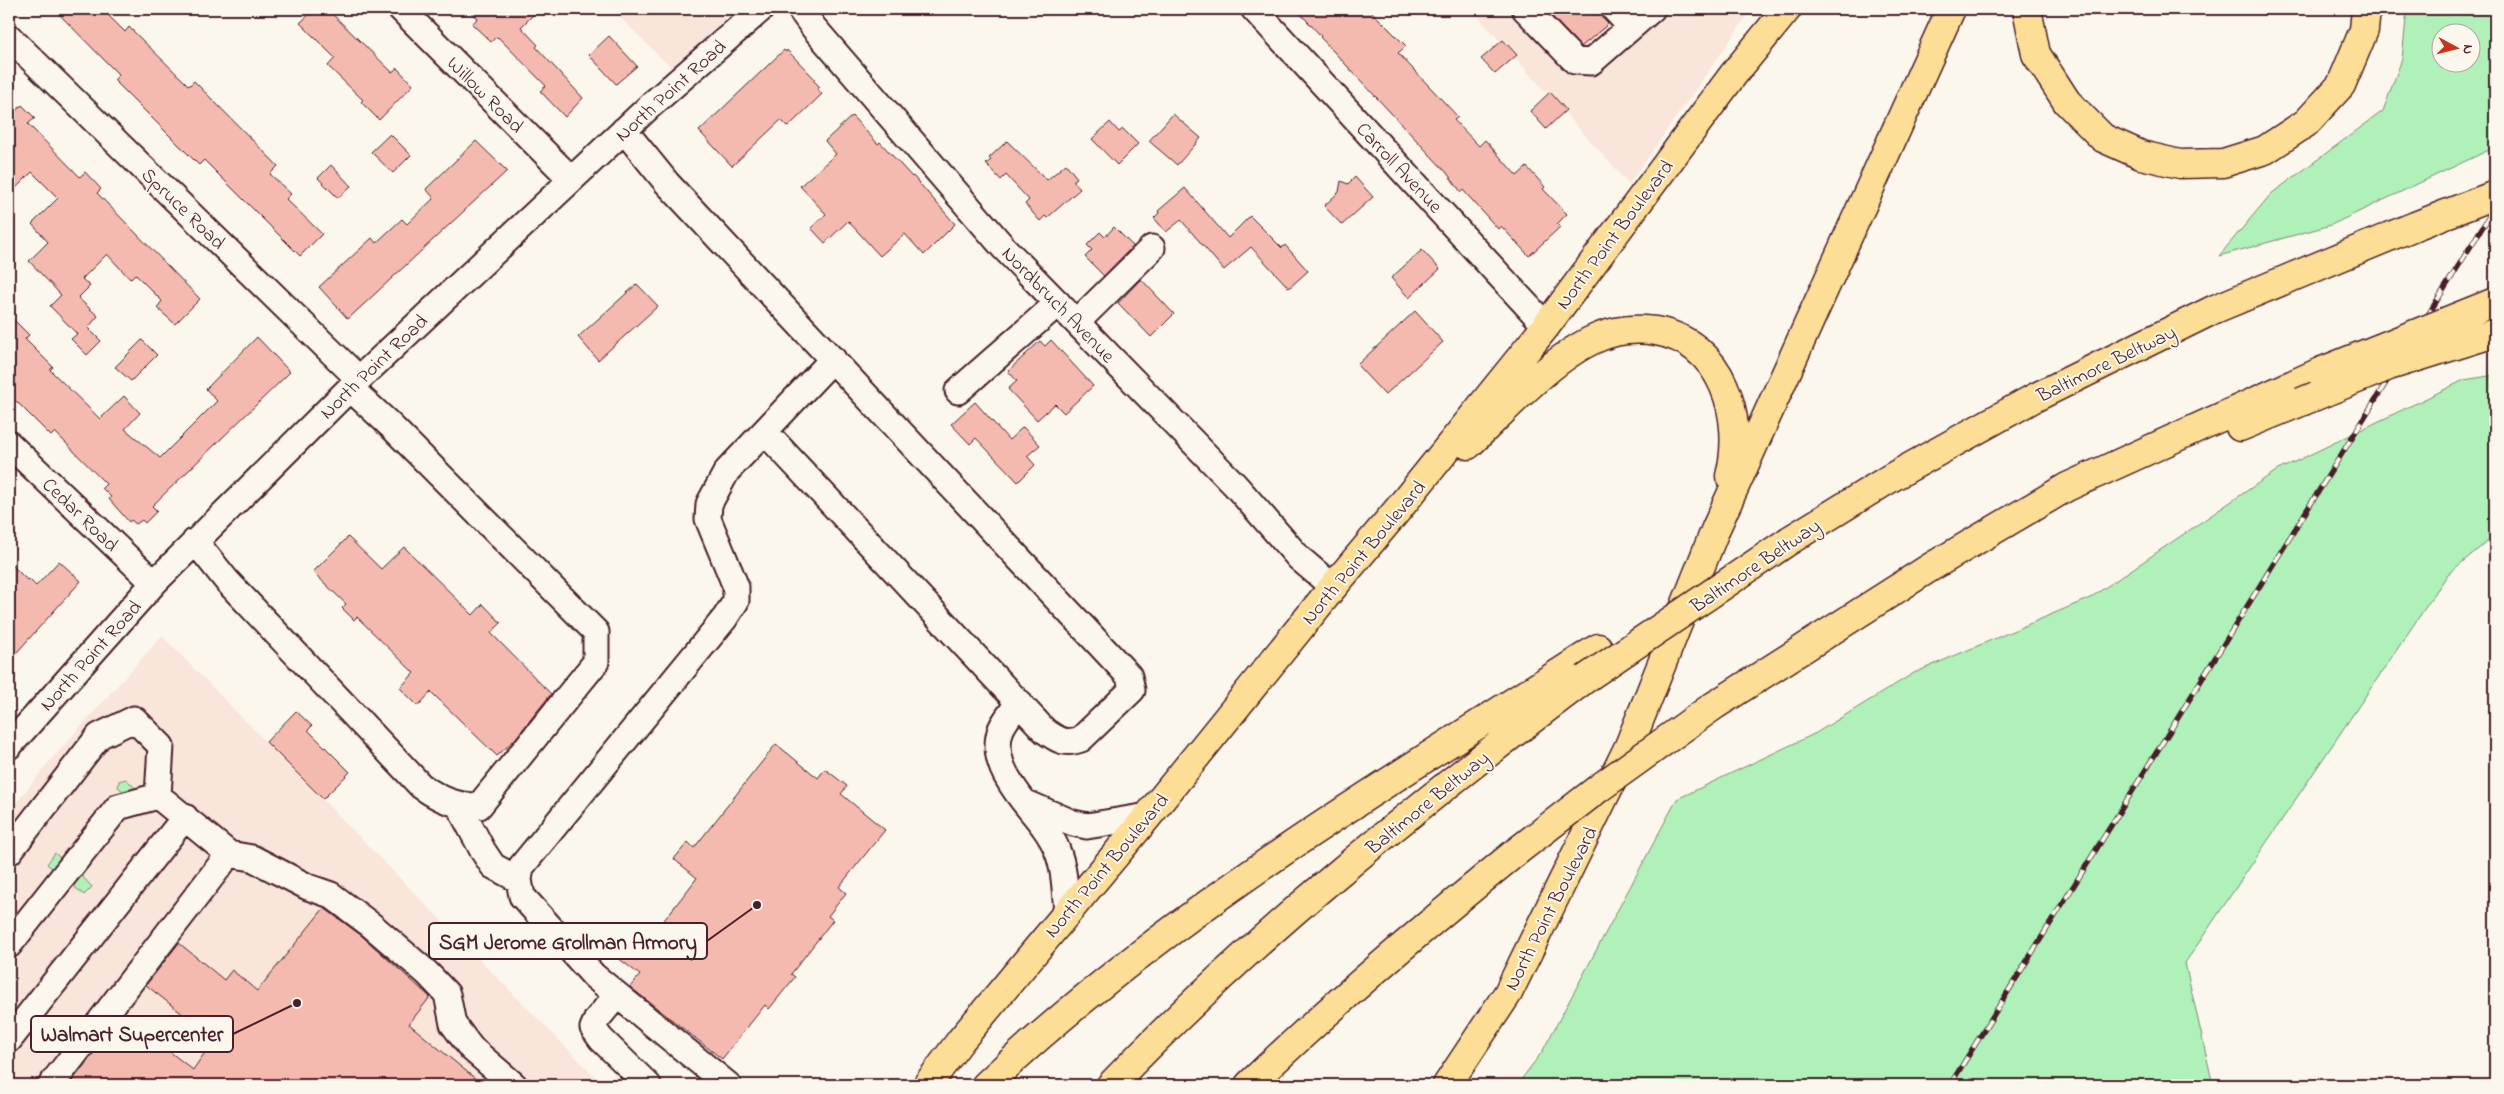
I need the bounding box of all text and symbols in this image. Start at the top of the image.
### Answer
north arrow [2432,22,2482,72]
street label: North Point Road [610,34,734,150]
text: N [2456,43,2478,55]
street label: Willow Road [439,51,529,141]
street label: Carroll Avenue [1348,117,1448,221]
street label: North Point Boulevard [1550,155,1682,316]
street label: Spruce Road [133,162,231,258]
street label: Nordbruch Avenue [994,241,1121,371]
street label: North Point Road [314,308,435,427]
street label: Baltimore Beltway [2032,319,2182,412]
street label: Cedar Road [34,472,124,560]
street label: North Point Boulevard [1296,475,1434,632]
street label: Baltimore Beltway [1685,513,1827,622]
street label: North Point Road [34,595,150,719]
street label: Baltimore Beltway [1360,745,1497,864]
street label: North Point Boulevard [1039,788,1177,945]
street label: North Point Boulevard [1498,822,1606,996]
callout: SGM Jerome Grollman Armory [429,923,707,959]
text: SGM Jerome Grollman Armory [439,929,697,961]
callout: Walmart Supercenter [31,1016,233,1052]
text: Walmart Supercenter [41,1021,224,1051]

